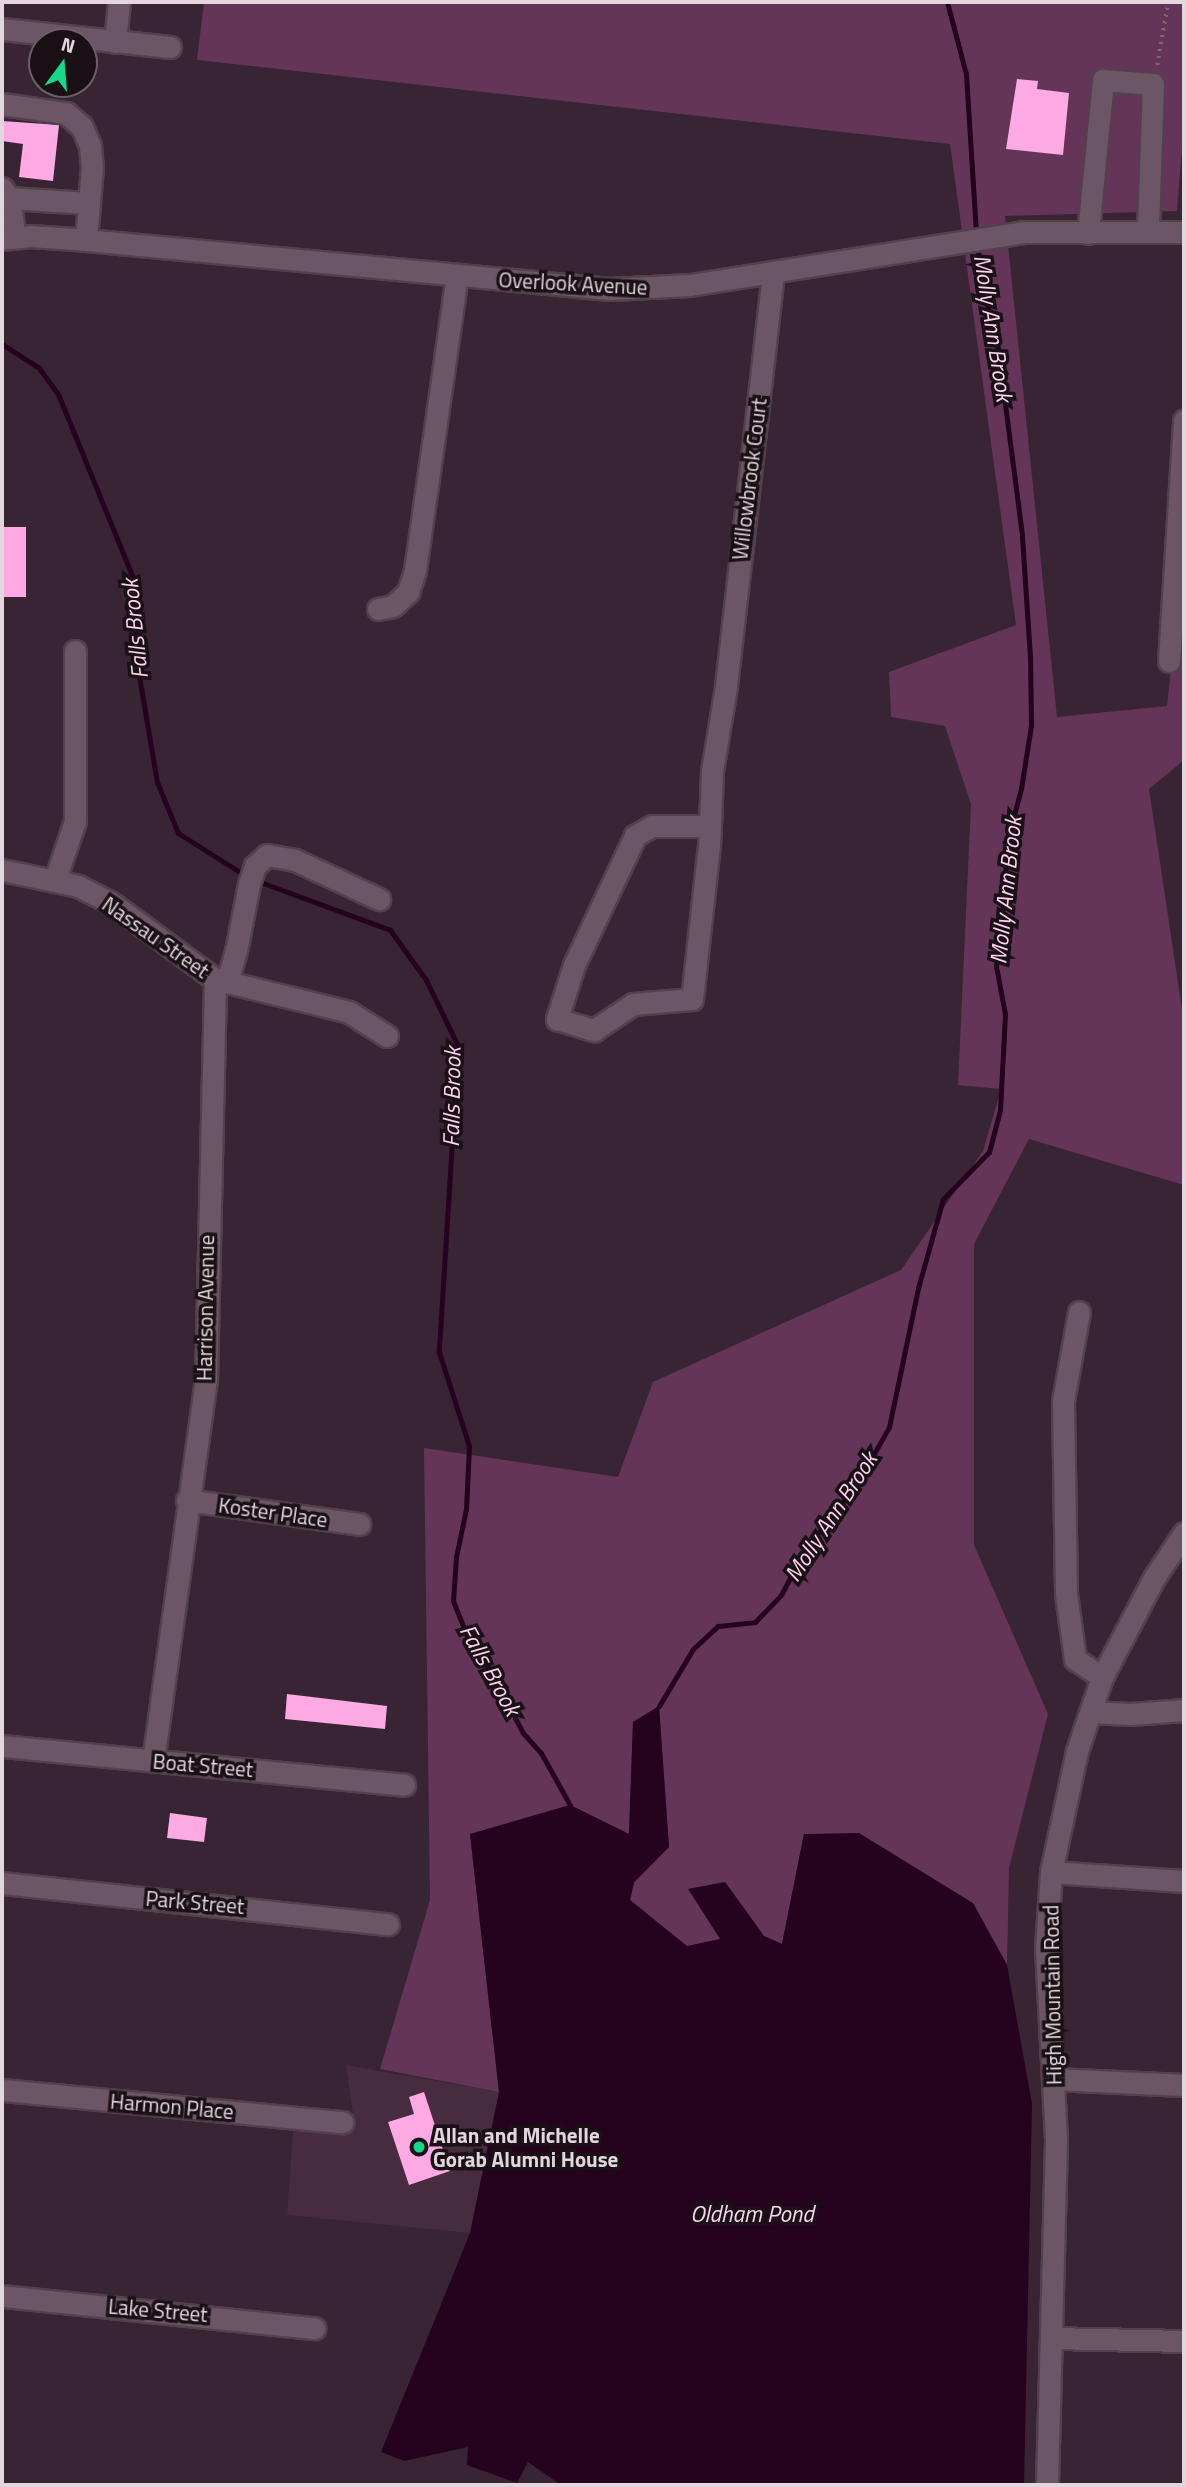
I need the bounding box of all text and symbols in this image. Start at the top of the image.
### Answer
north arrow [28,28,98,98]
text: N [58,28,79,60]
water label: Molly Ann Brook [968,253,1018,403]
street label: Overlook Avenue [498,267,648,299]
street label: Willowbrook Court [727,397,771,561]
water label: Falls Brook [116,578,154,680]
water label: Molly Ann Brook [985,815,1027,965]
street label: Nassau Street [98,891,214,983]
water label: Falls Brook [437,1047,467,1147]
street label: Harrison Avenue [191,1235,219,1381]
water label: Molly Ann Brook [779,1447,883,1587]
street label: Koster Place [217,1492,329,1532]
water label: Falls Brook [454,1619,526,1721]
street label: Boat Street [152,1748,254,1782]
street label: Park Street [145,1885,245,1919]
street label: High Mountain Road [1038,1905,1066,2085]
street label: Harmon Place [109,2088,235,2124]
place label: Allan and Michelle Gorab Alumni House [433,2122,618,2172]
marker: Allan and Michelle Gorab Alumni House [411,2139,427,2155]
water label: Oldham Pond [690,2200,814,2228]
street label: Lake Street [107,2293,209,2327]

